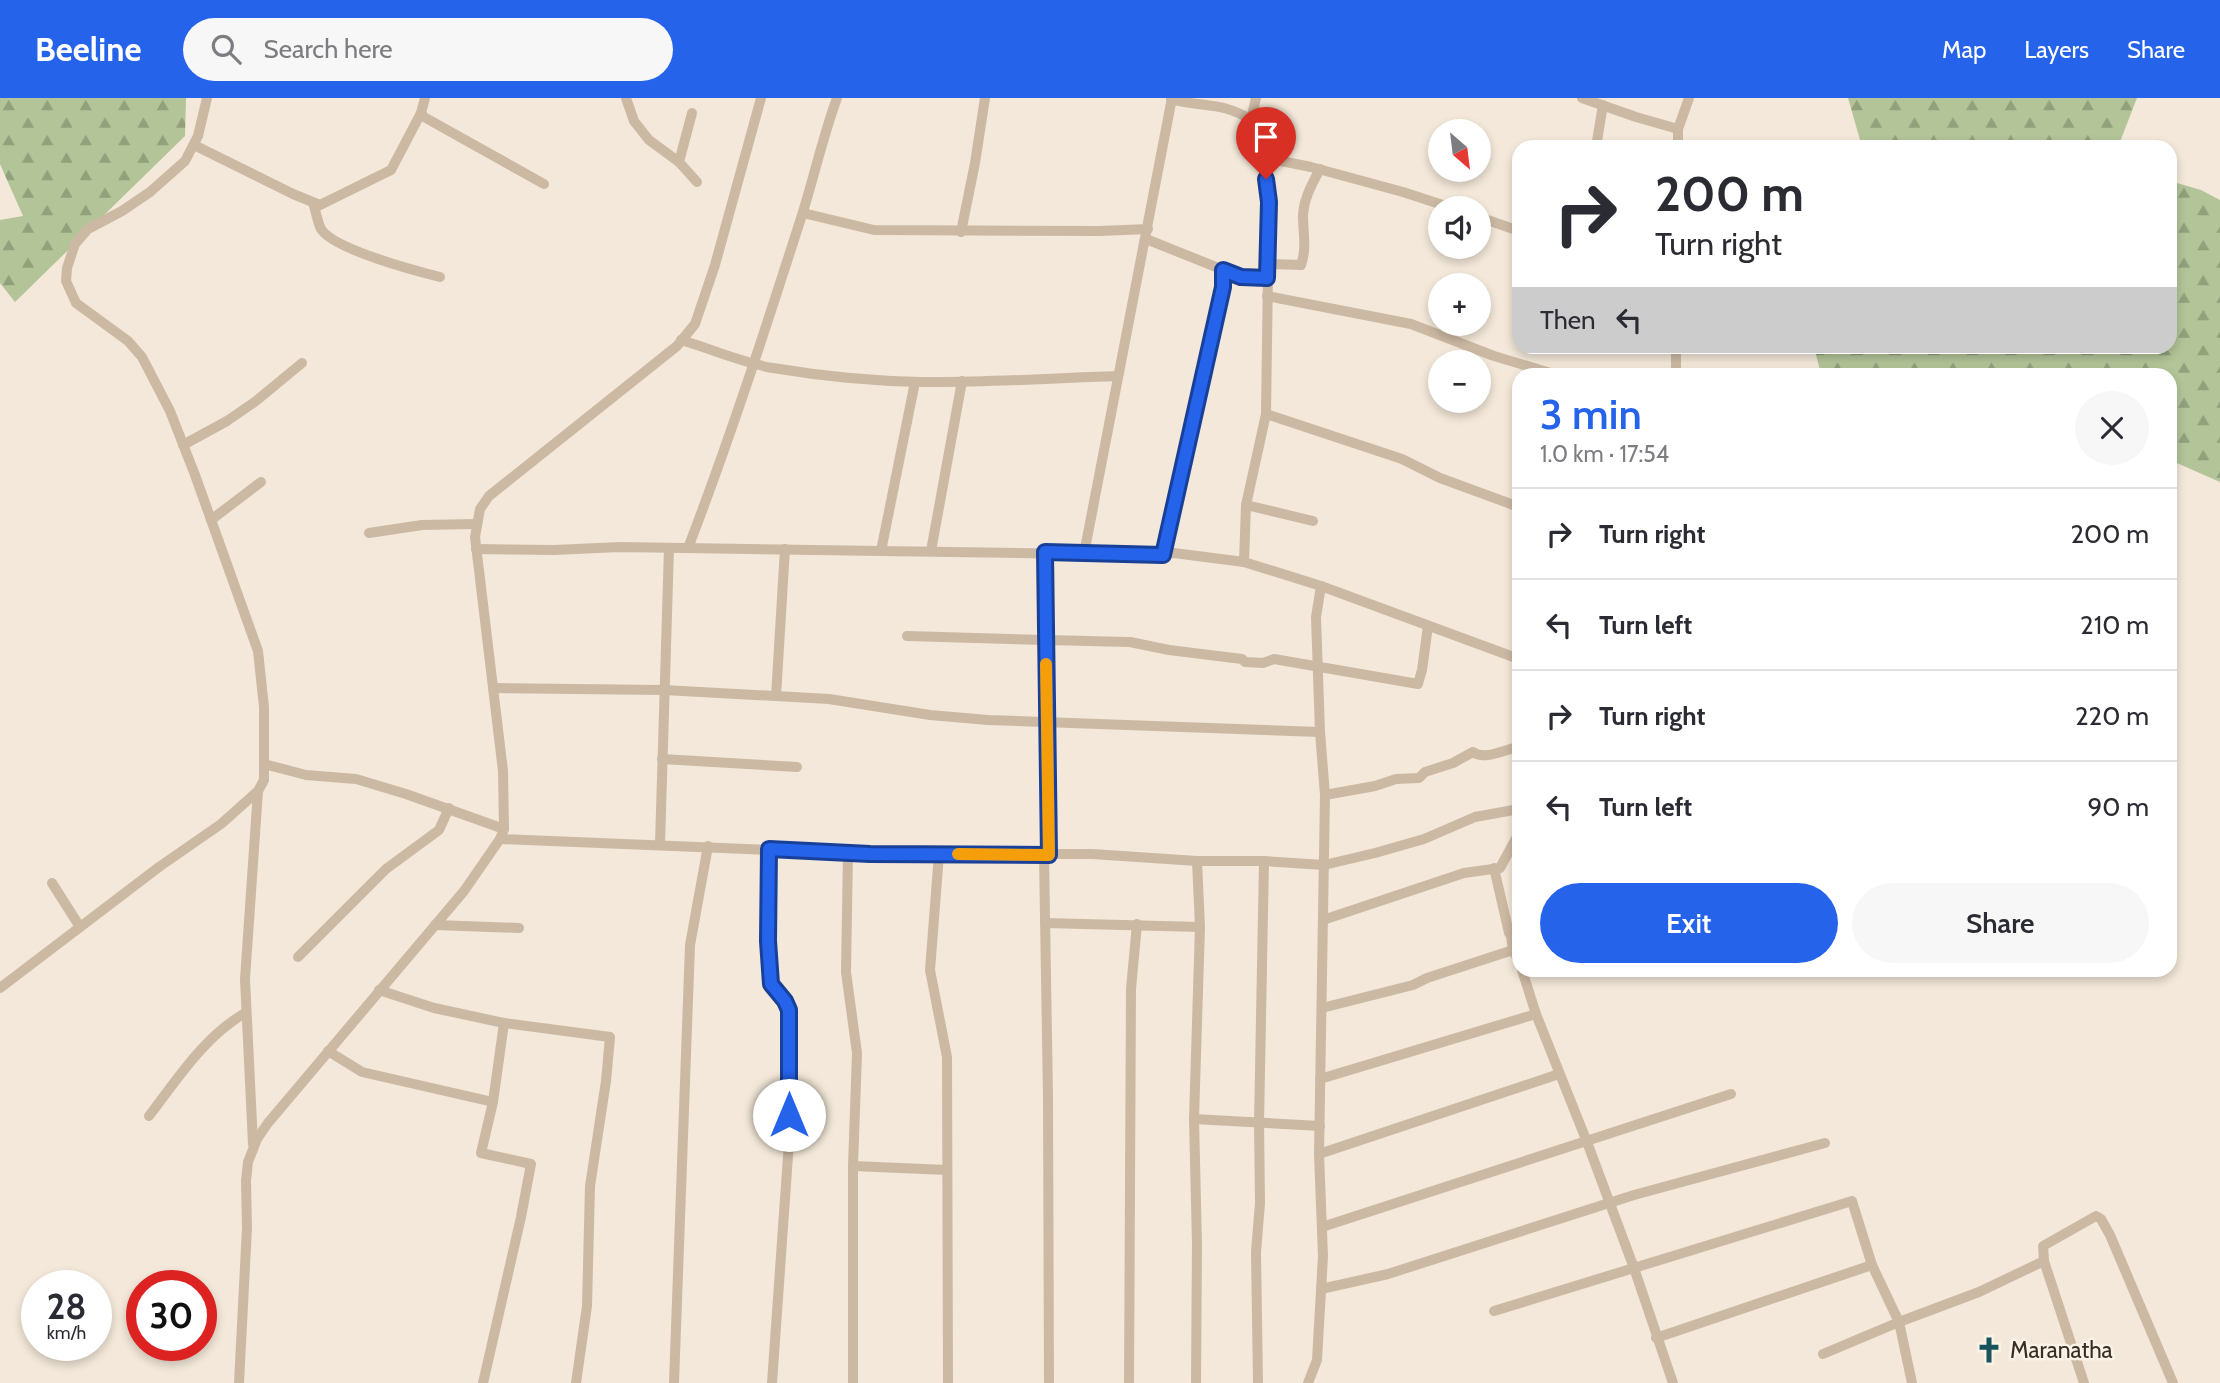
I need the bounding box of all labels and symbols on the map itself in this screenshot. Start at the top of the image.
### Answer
pin [1236,107,1296,179]
north arrow [1428,119,1491,182]
position arrow [752,1078,826,1152]
speed limit sign: 30 [126,1270,217,1361]
church icon: Maranatha [1974,1335,2004,1365]
place label: Maranatha [2010,1336,2113,1364]

